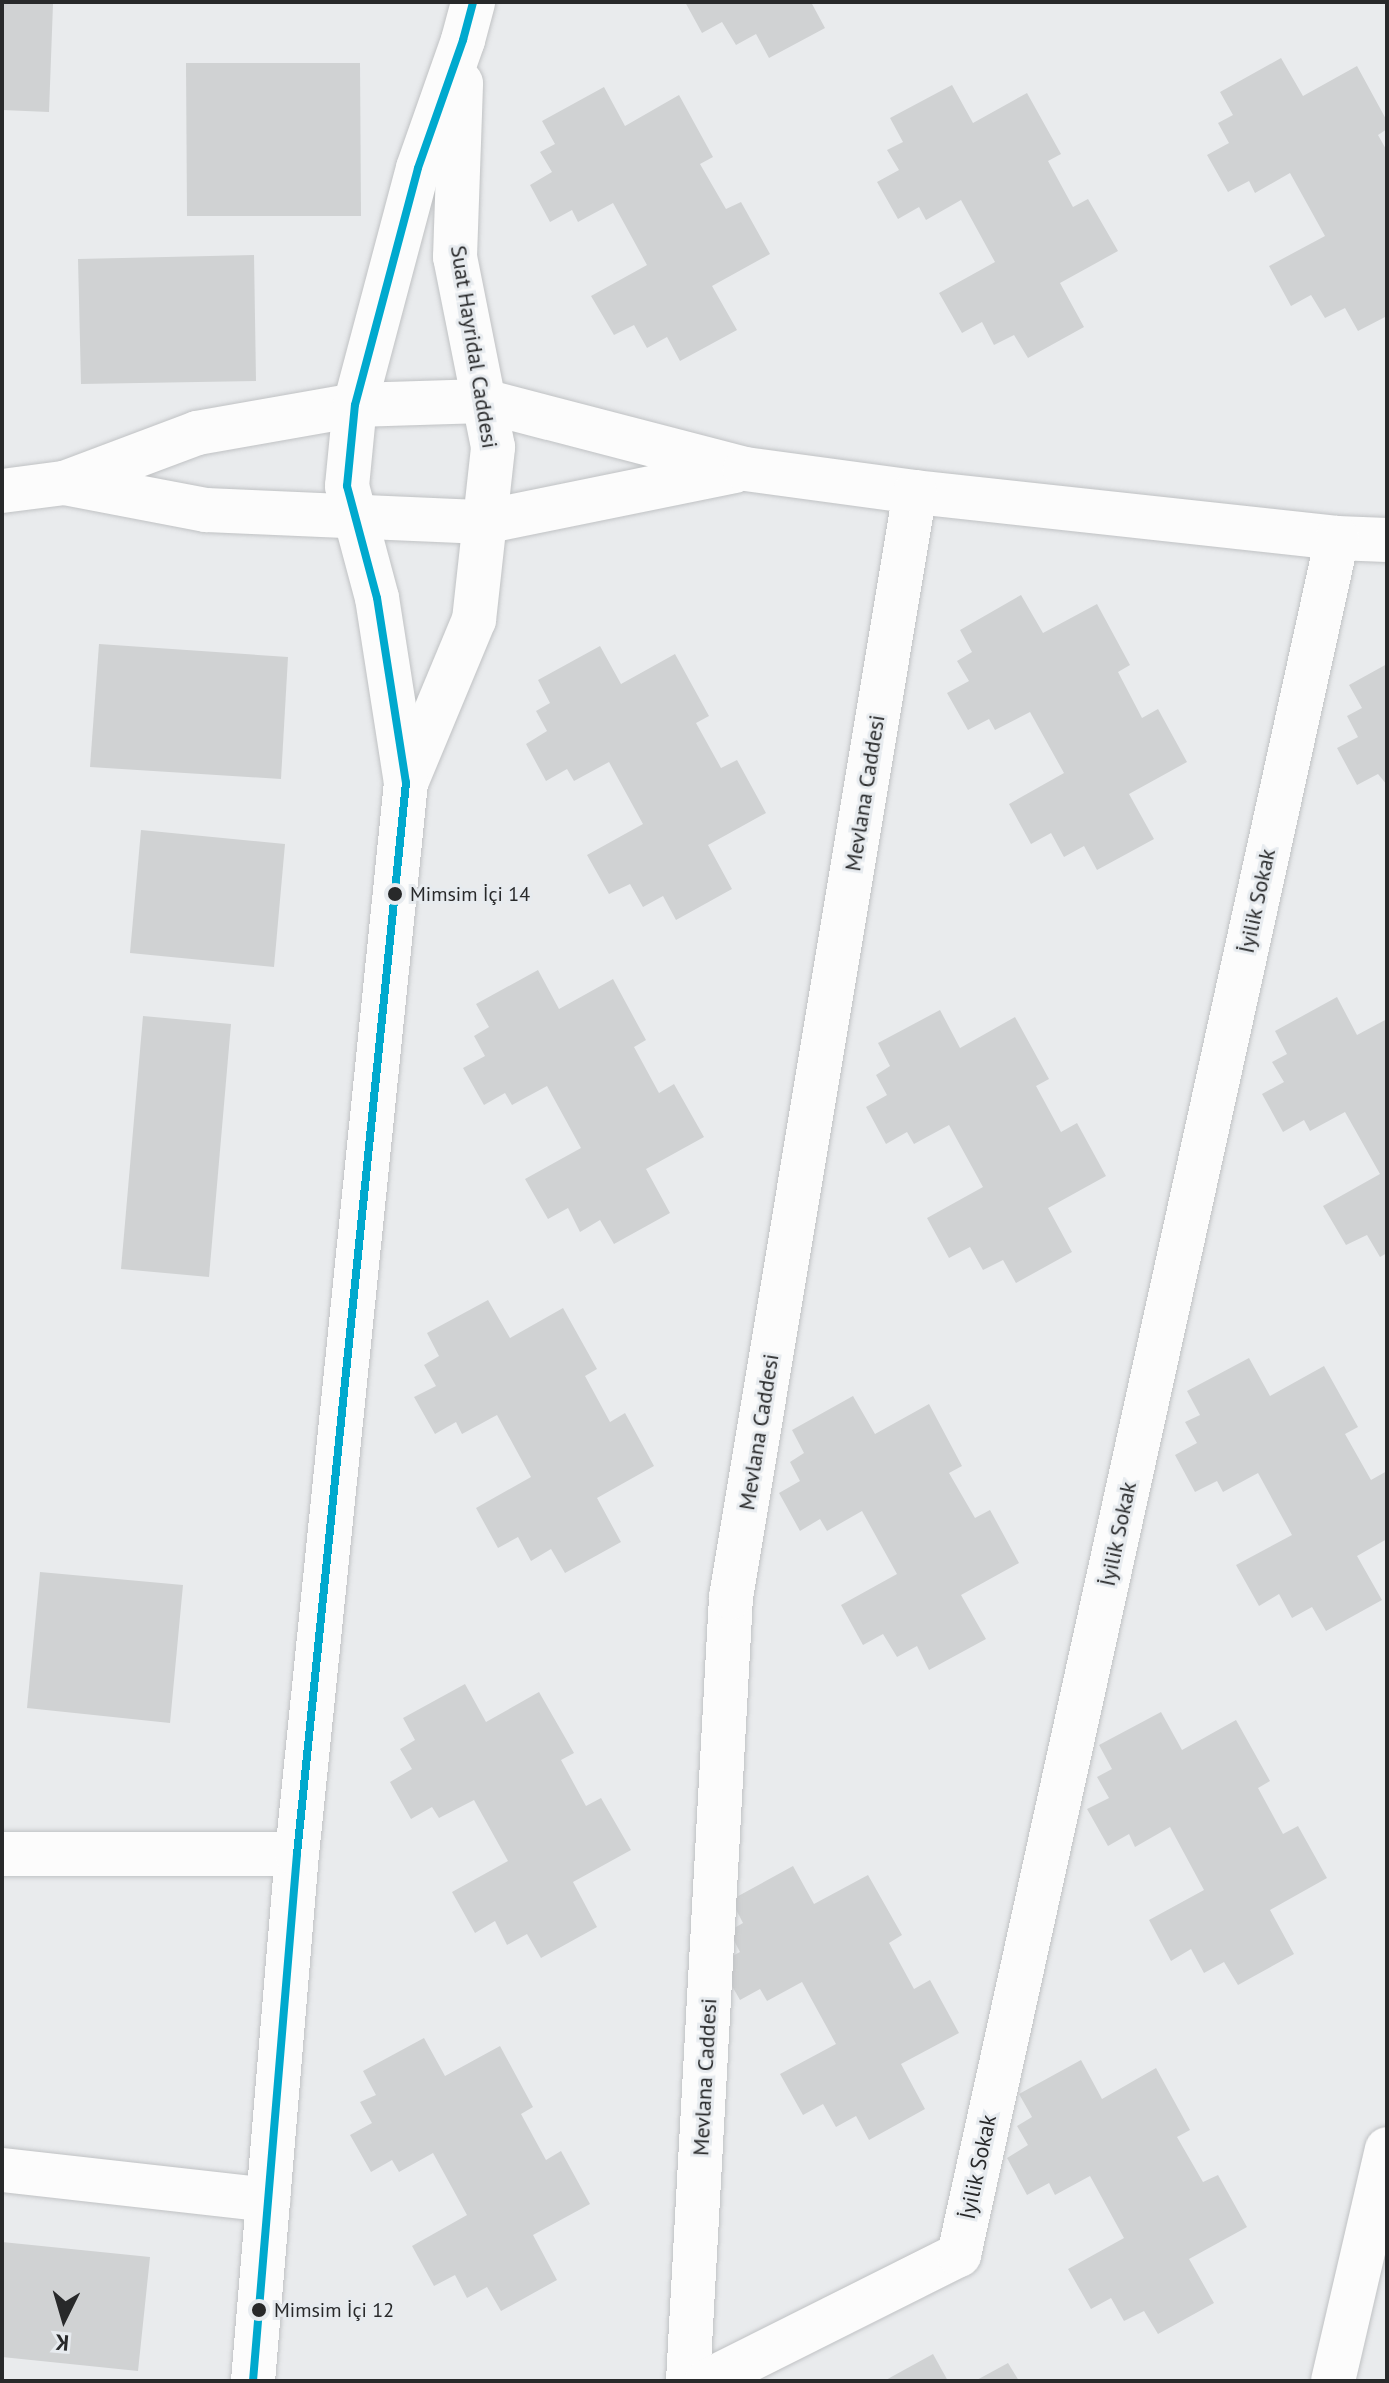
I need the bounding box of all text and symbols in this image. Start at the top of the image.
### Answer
street label: Suat Hayridal Caddesi [445,244,503,450]
street label: Mevlana Caddesi [840,713,890,873]
street label: İyilik Sokak [1233,846,1281,956]
place label: Mimsim İçi 14 [410,882,530,906]
marker: Mimsim İçi 14 [387,886,403,902]
street label: Mevlana Caddesi [734,1352,784,1512]
street label: İyilik Sokak [1094,1479,1142,1589]
street label: Mevlana Caddesi [688,1997,722,2157]
street label: İyilik Sokak [954,2112,1002,2222]
north arrow [24,2279,104,2359]
place label: Mimsim İçi 12 [274,2298,394,2322]
marker: Mimsim İçi 12 [251,2302,267,2318]
text: K [54,2328,70,2357]

